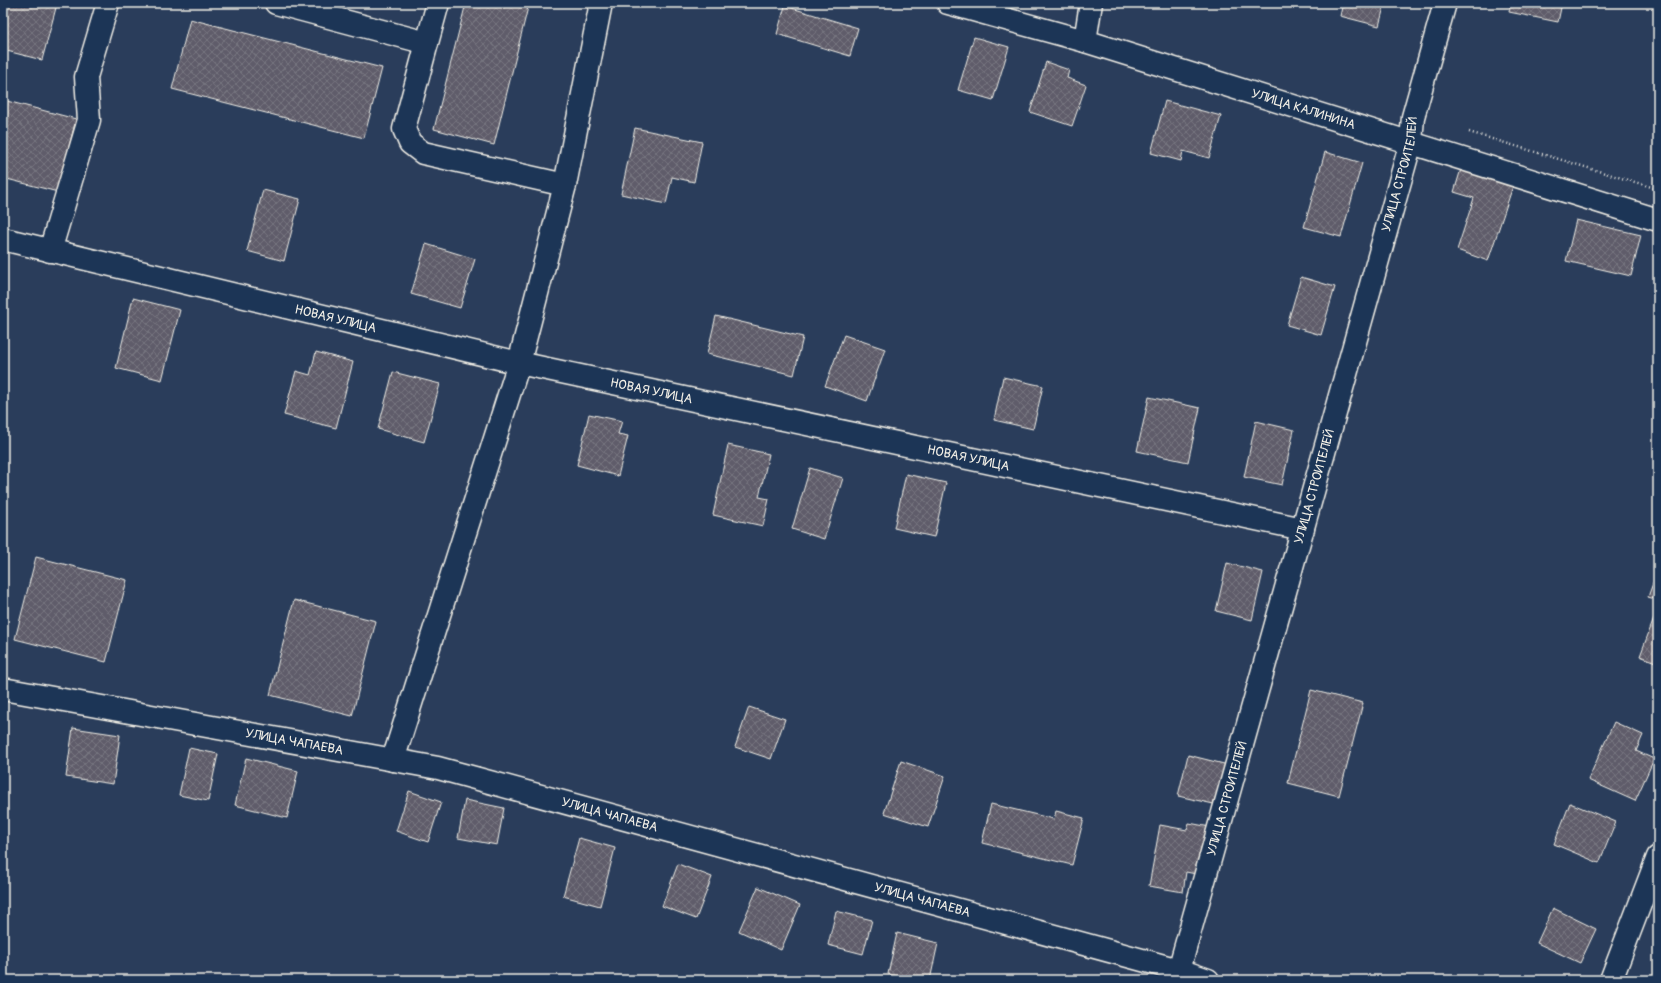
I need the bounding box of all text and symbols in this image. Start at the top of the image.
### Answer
street label: УЛИЦА КАЛИНИНА [1249,85,1358,133]
street label: УЛИЦА СТРОИТЕЛЕЙ [1378,116,1421,234]
street label: НОВАЯ УЛИЦА [293,301,379,337]
street label: НОВАЯ УЛИЦА [609,375,695,408]
street label: УЛИЦА СТРОИТЕЛЕЙ [1291,427,1338,546]
street label: НОВАЯ УЛИЦА [926,442,1012,475]
street label: УЛИЦА ЧАПАЕВА [244,725,345,759]
street label: УЛИЦА СТРОИТЕЛЕЙ [1203,739,1251,858]
street label: УЛИЦА ЧАПАЕВА [560,794,660,836]
street label: УЛИЦА ЧАПАЕВА [872,879,973,921]

